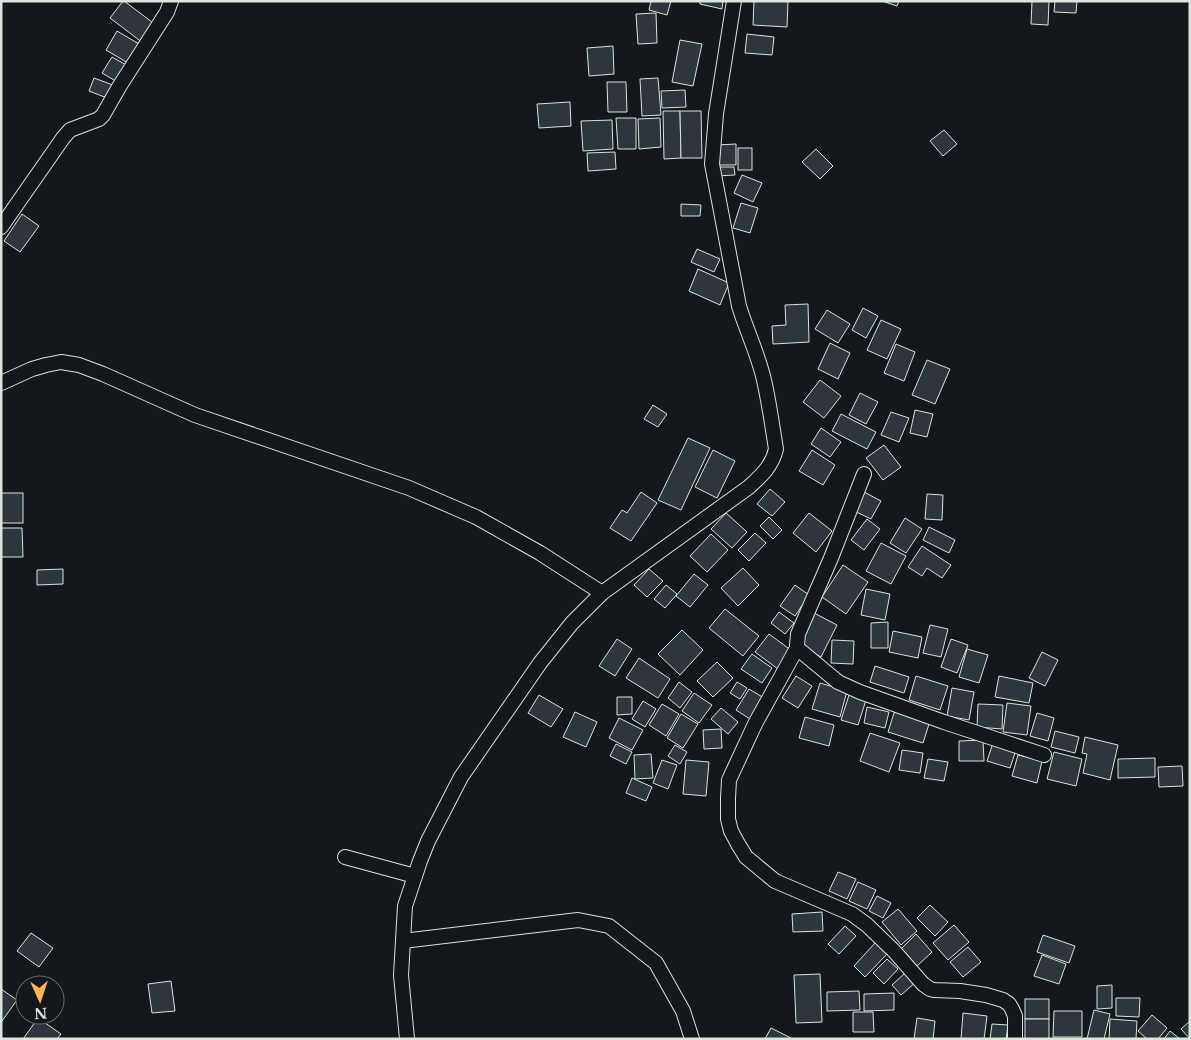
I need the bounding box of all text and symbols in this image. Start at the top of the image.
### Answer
north arrow [15,975,65,1025]
text: N [34,1004,48,1022]

